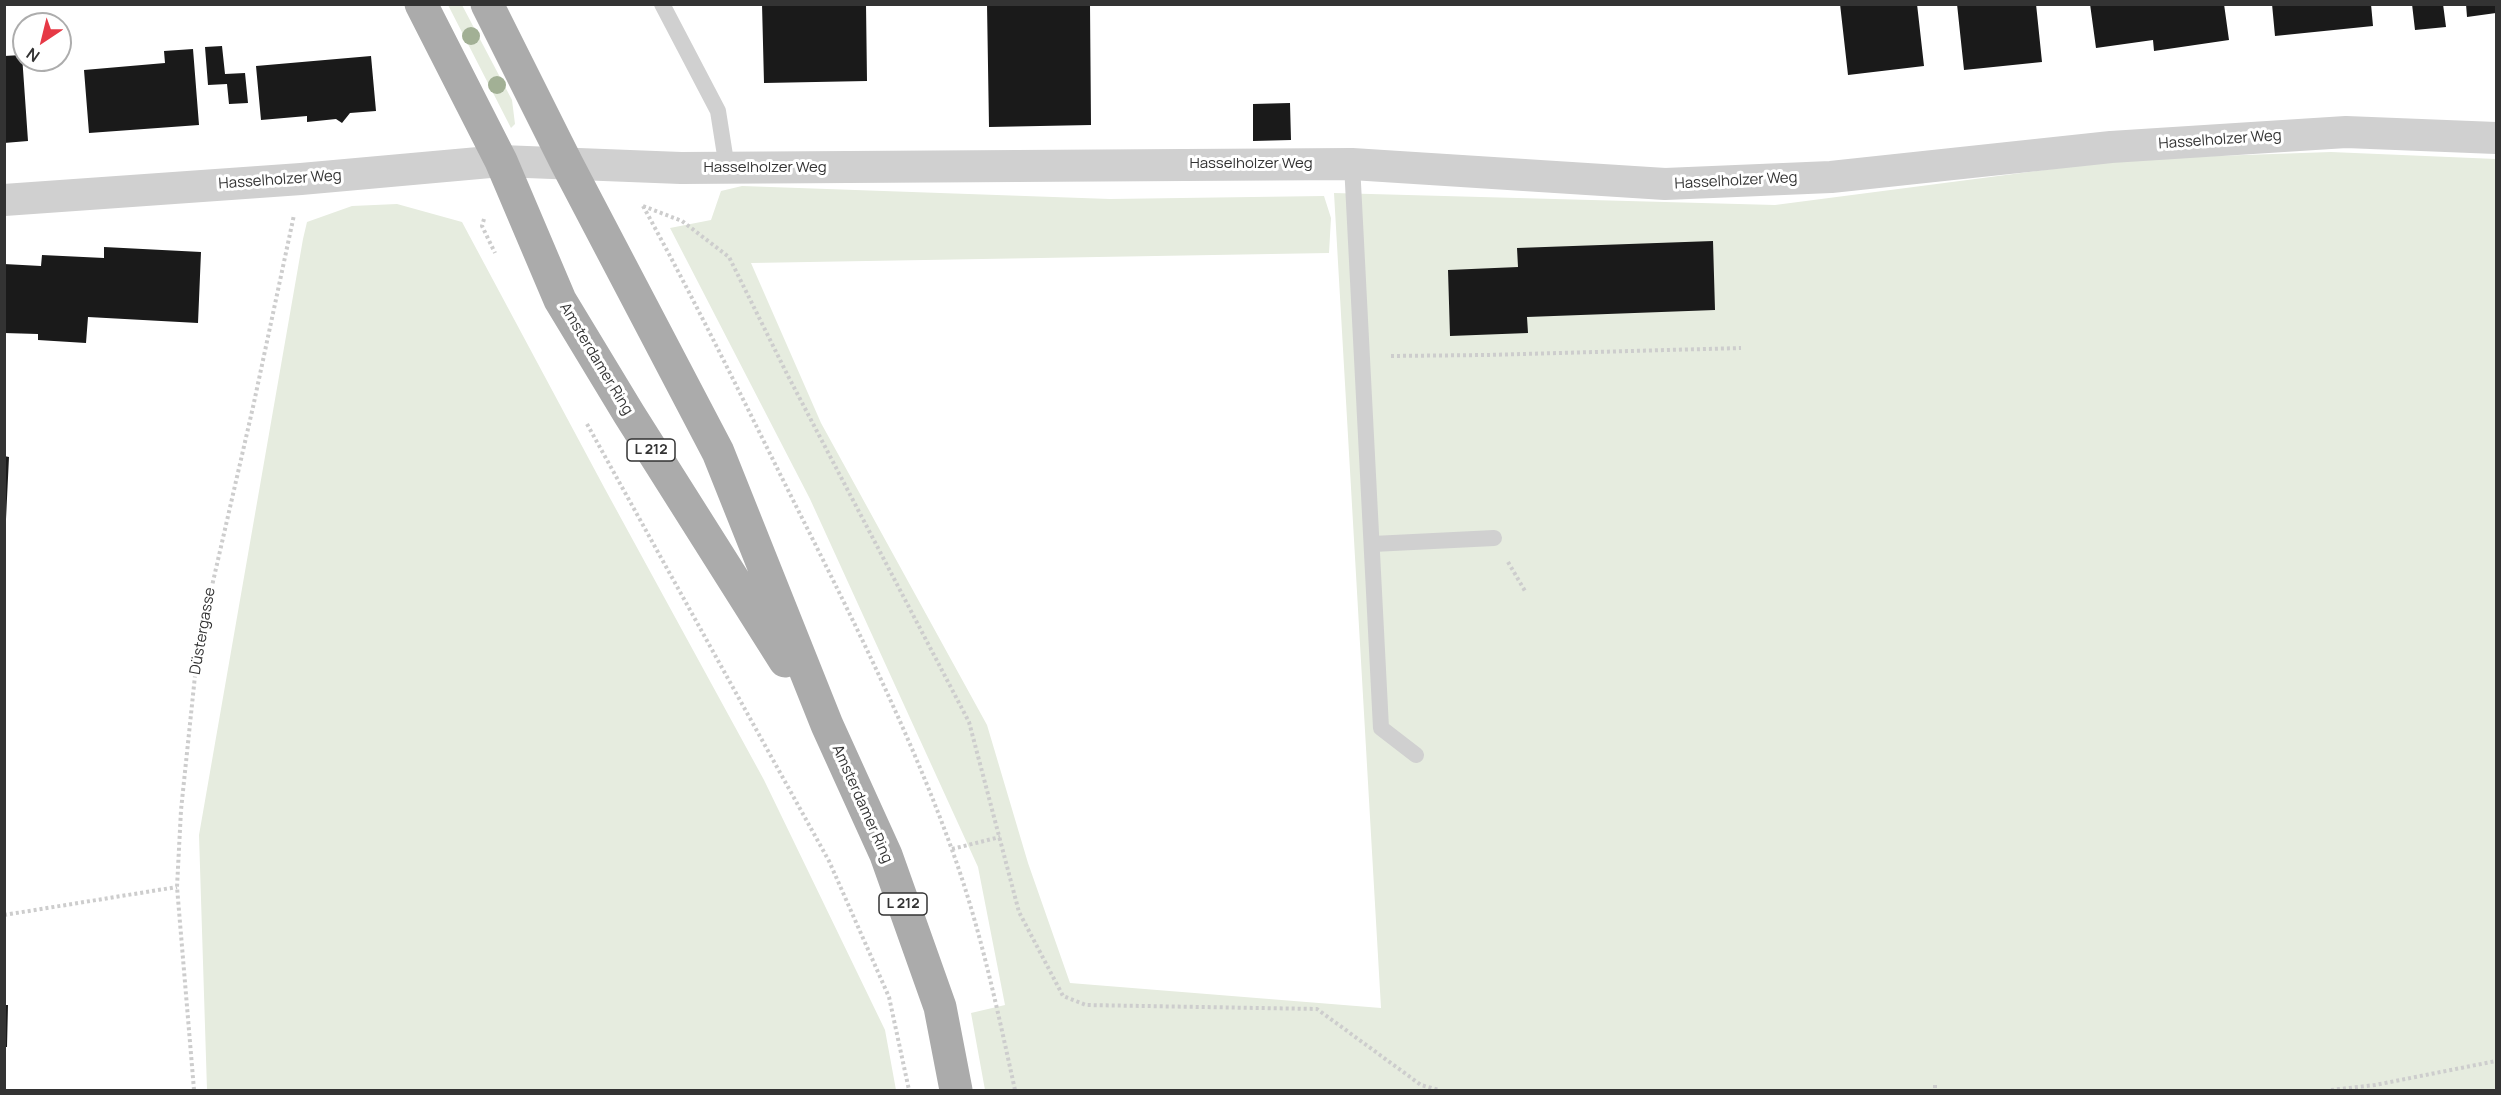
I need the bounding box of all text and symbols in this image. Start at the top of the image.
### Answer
north arrow [12,12,72,72]
text: N [22,43,44,67]
street label: Hasselholzer Weg [2158,127,2282,153]
street label: Hasselholzer Weg [1189,155,1313,173]
street label: Hasselholzer Weg [703,159,827,177]
street label: Hasselholzer Weg [218,167,342,193]
street label: Hasselholzer Weg [1674,169,1798,193]
street label: Amsterdamer Ring [555,300,637,418]
road number: L 212 [627,439,675,461]
street label: Düstergasse [186,586,220,676]
street label: Amsterdamer Ring [828,742,896,866]
road number: L 212 [879,893,927,915]

